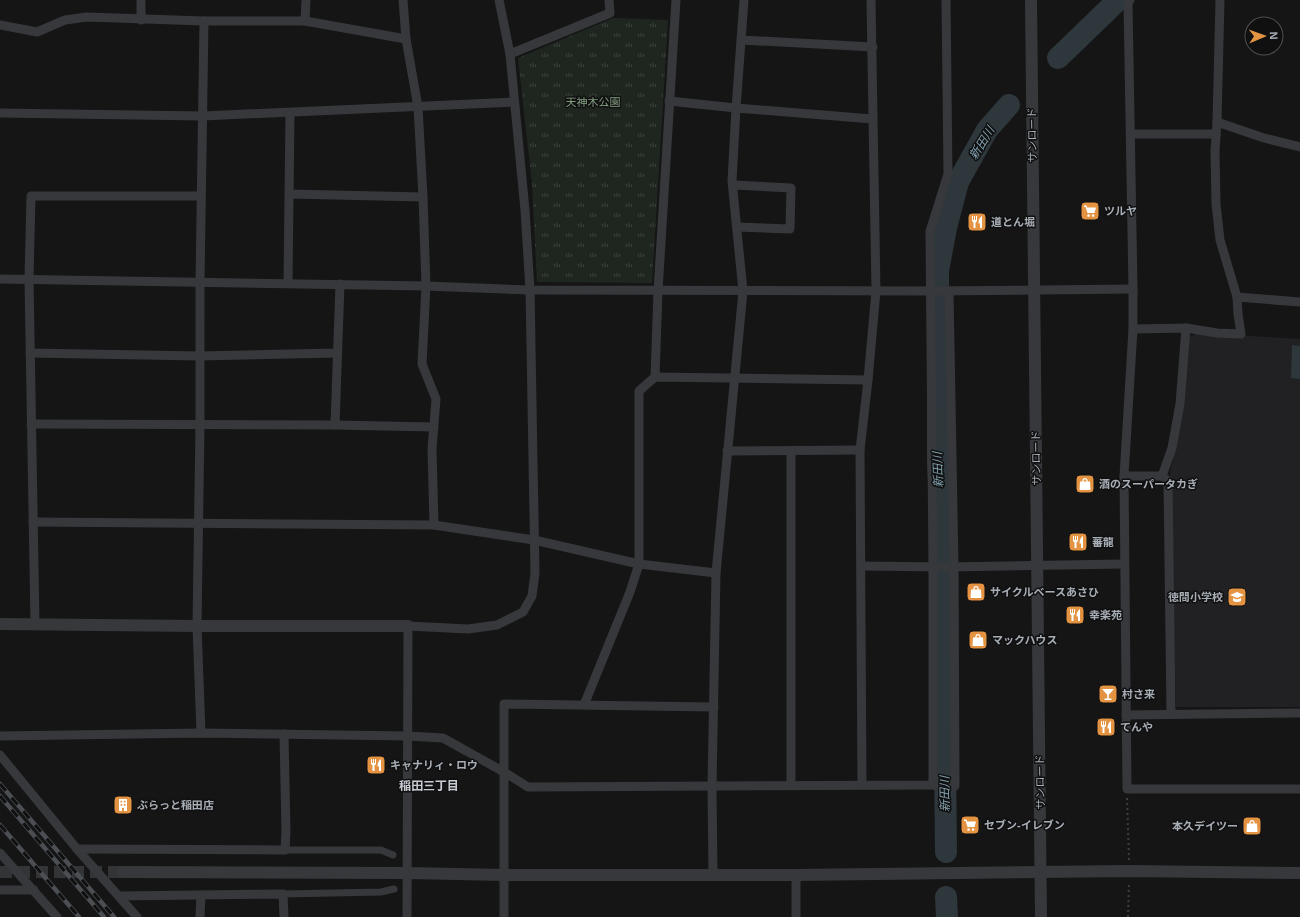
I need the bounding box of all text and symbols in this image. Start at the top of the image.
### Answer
north arrow [1244,16,1284,56]
text: N [1268,31,1280,40]
park label: 天神木公園 [566,96,621,108]
street label: サンロード [1026,107,1038,163]
water label: 新田川 [967,122,999,162]
supermarket icon: ツルヤ [1079,200,1101,222]
place label: ツルヤ [1104,205,1137,217]
restaurant icon: 道とん堀 [966,211,988,233]
place label: 道とん堀 [991,216,1035,228]
street label: サンロード [1030,430,1042,486]
water label: 新田川 [930,450,946,488]
shop icon: 酒のスーパータカぎ [1074,473,1096,495]
place label: 酒のスーパータカぎ [1099,478,1198,490]
restaurant icon: 蕃龍 [1067,531,1089,553]
place label: 蕃龍 [1092,536,1114,548]
shop icon: サイクルベースあさひ [965,581,987,603]
place label: サイクルベースあさひ [990,586,1099,598]
school or university icon: 徳間小学校 [1226,586,1248,608]
place label: 徳間小学校 [1168,591,1223,603]
restaurant icon: 幸楽苑 [1064,604,1086,626]
place label: 幸楽苑 [1089,609,1122,621]
shop icon: マックハウス [967,629,989,651]
place label: マックハウス [992,634,1057,646]
bar icon: 村さ来 [1097,683,1119,705]
place label: 村さ来 [1122,688,1155,700]
restaurant icon: てんや [1095,716,1117,738]
place label: てんや [1120,721,1153,733]
restaurant icon: キャナリィ・ロウ [365,754,387,776]
street label: サンロード [1034,754,1046,810]
place label: キャナリィ・ロウ [390,759,478,771]
water label: 新田川 [938,774,952,812]
district label: 稲田三丁目 [399,779,459,793]
building icon: ぶらっと稲田店 [112,794,134,816]
place label: ぶらっと稲田店 [137,799,214,811]
supermarket icon: セブン-イレブン [959,814,981,836]
shop icon: 本久デイツー [1241,815,1263,837]
place label: セブン-イレブン [984,819,1065,831]
place label: 本久デイツー [1172,820,1238,832]

